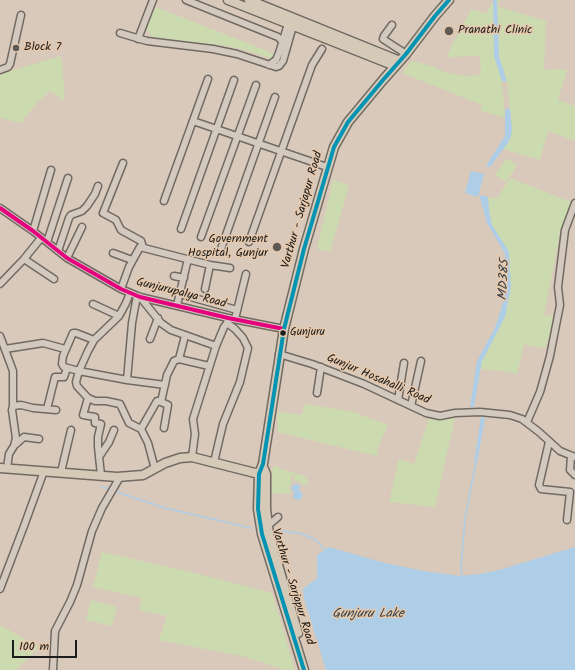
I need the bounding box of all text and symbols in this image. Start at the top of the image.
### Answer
place label: Pranathi Clinic [458,24,532,38]
marker: Pranathi Clinic [443,25,455,37]
place label: Block 7 [24,41,61,55]
marker: Block 7 [11,43,21,53]
street label: Varthur - Sarjapur Road [279,150,327,270]
place label: Government Hospital, Gunjur [188,233,268,261]
marker: Government Hospital, Gunjur [271,241,283,253]
water label: MD385 [496,259,514,301]
street label: Gunjurupalya Road [134,276,228,312]
place label: Gunjuru [290,326,325,340]
marker: Gunjuru [278,328,288,338]
street label: Gunjur Hosahalli Road [324,352,432,408]
street label: Varthur - Sarjapur Road [267,527,317,647]
water label: Gunjuru Lake [332,607,404,623]
scale bar [14,632,79,658]
text: 100 m [19,637,49,656]

